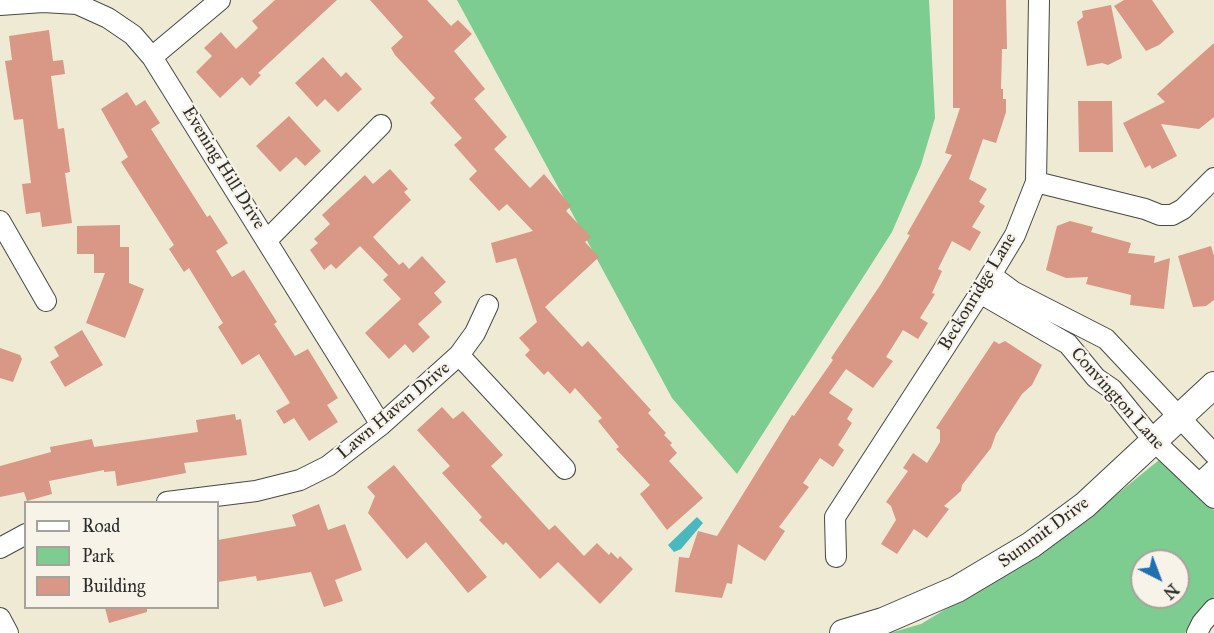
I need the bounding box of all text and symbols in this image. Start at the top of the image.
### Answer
street label: Evening Hill Drive [177,103,269,233]
street label: Beckonridge Lane [935,230,1021,354]
street label: Convington Lane [1065,343,1169,455]
street label: Lawn Haven Drive [333,358,455,464]
street label: Summit Drive [994,493,1094,573]
legend [24,501,219,609]
text: Road [82,515,120,537]
text: Park [82,545,115,567]
north arrow [1130,549,1190,609]
text: Building [82,575,145,597]
text: N [1160,580,1182,603]

